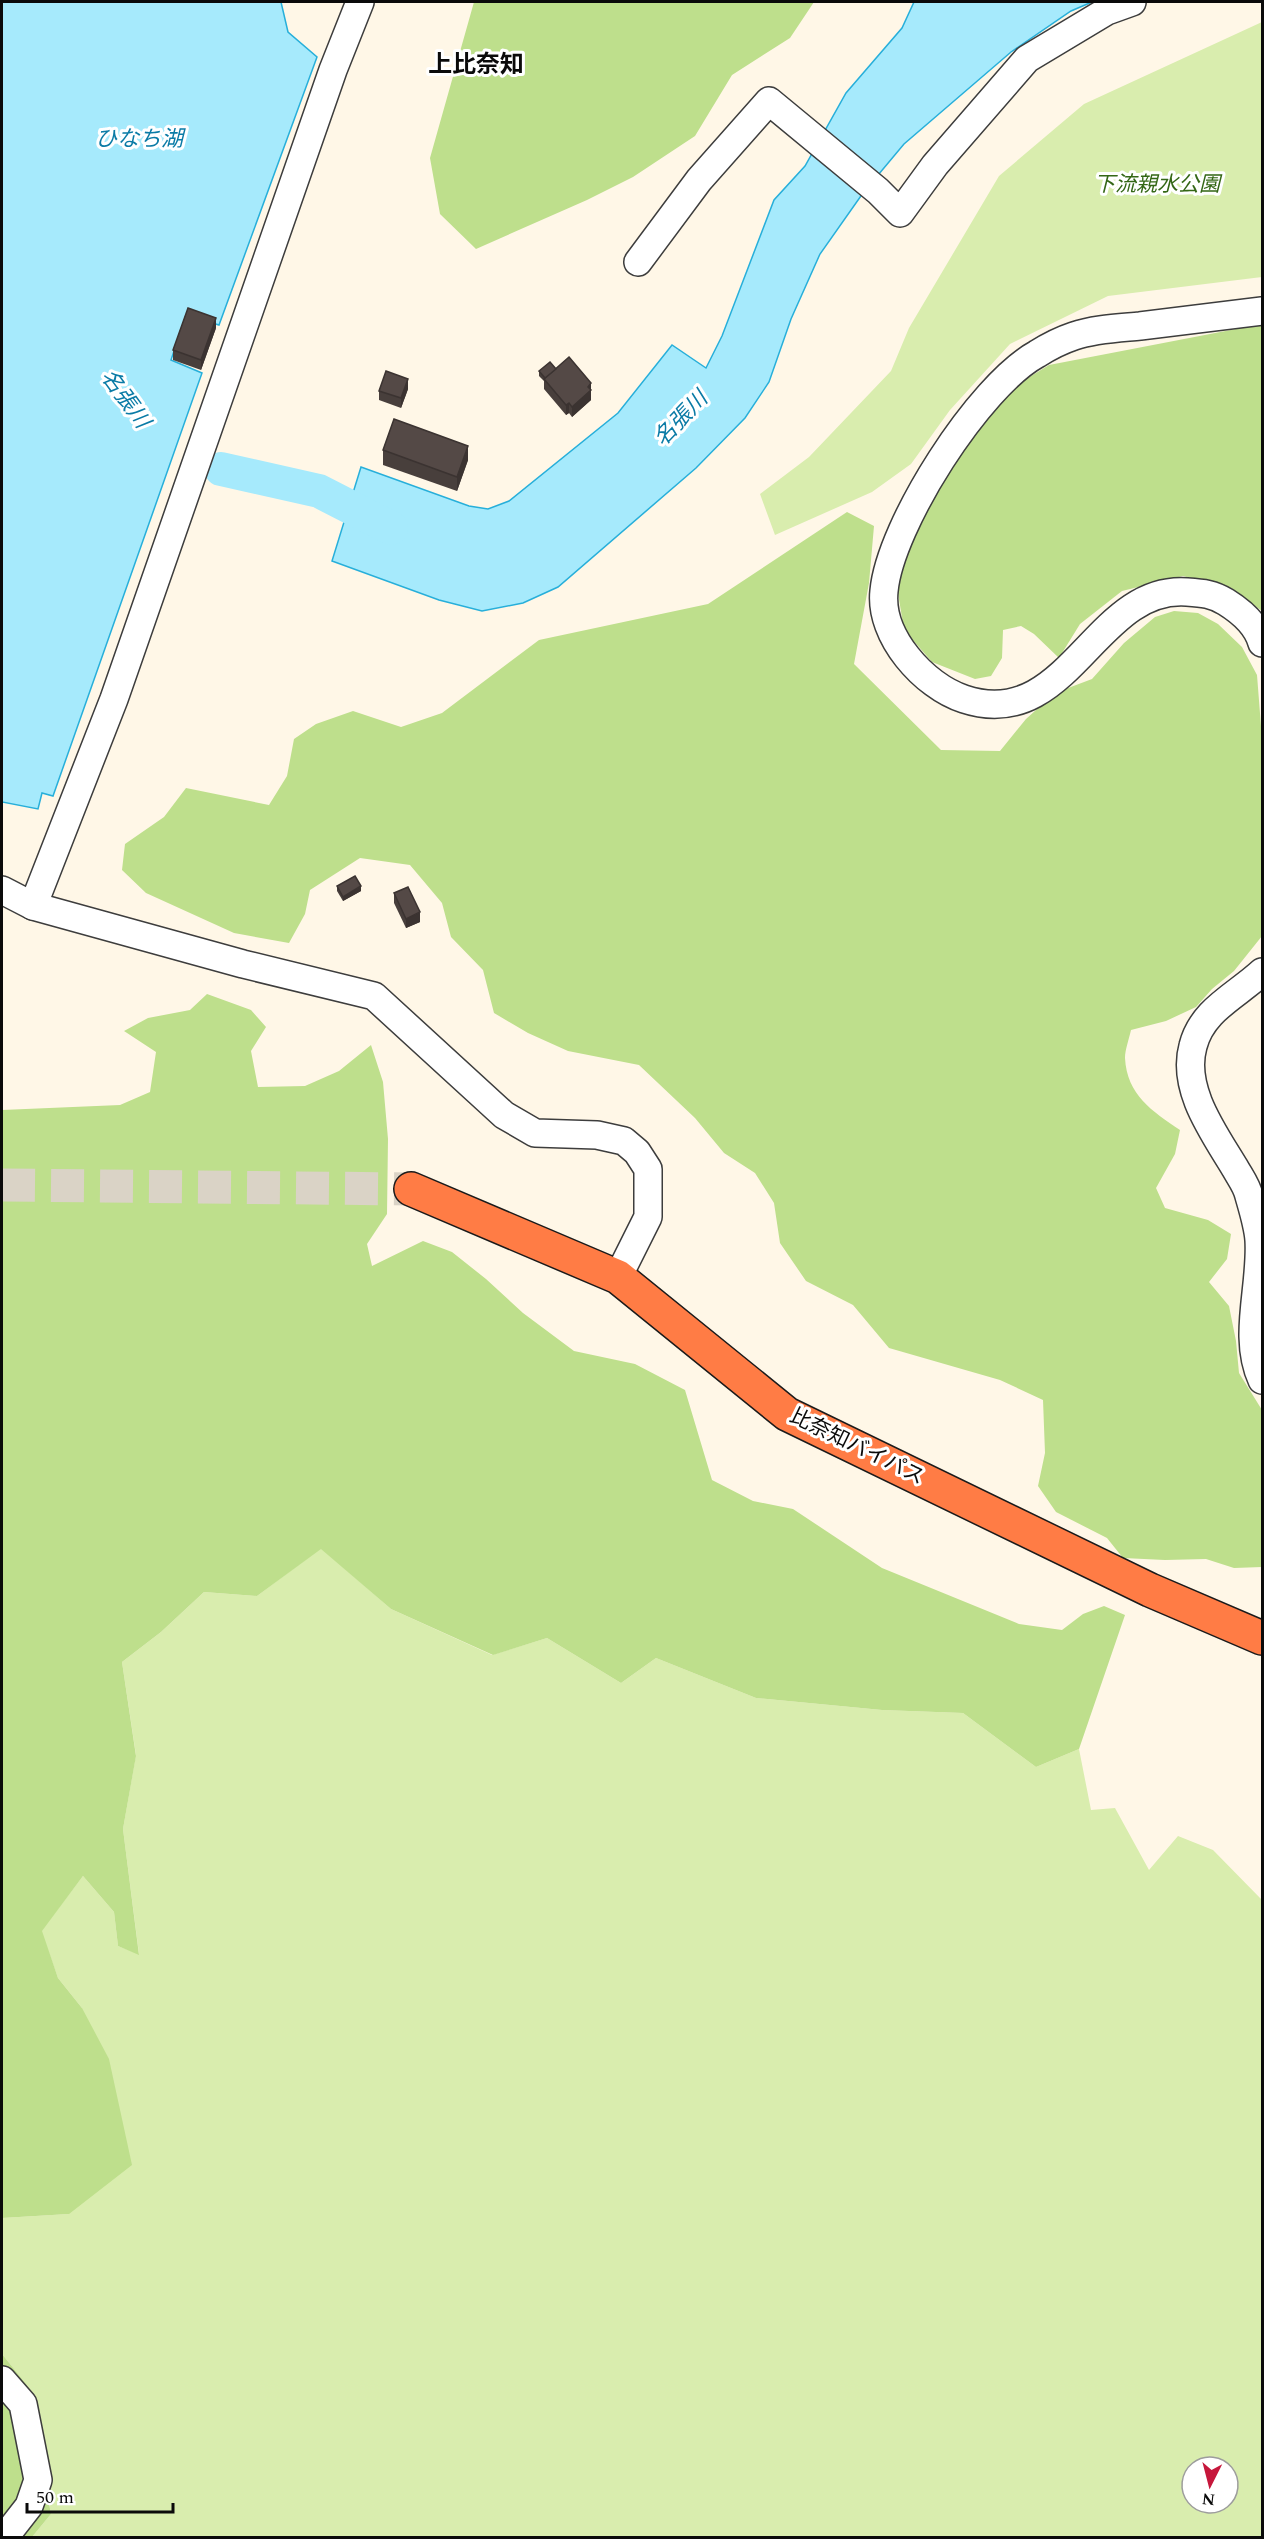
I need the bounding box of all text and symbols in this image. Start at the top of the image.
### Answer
district label: 上比奈知 [428,47,524,83]
water label: ひなち湖 [95,123,186,156]
park label: 下流親水公園 [1094,169,1223,201]
water label: 名張川 [92,363,159,437]
water label: 名張川 [646,382,717,454]
street label: 比奈知バイパス [784,1400,930,1494]
north arrow [1180,2455,1240,2515]
scale bar [27,2476,172,2514]
text: 50 m [36,2484,74,2511]
text: N [1201,2486,1216,2512]

